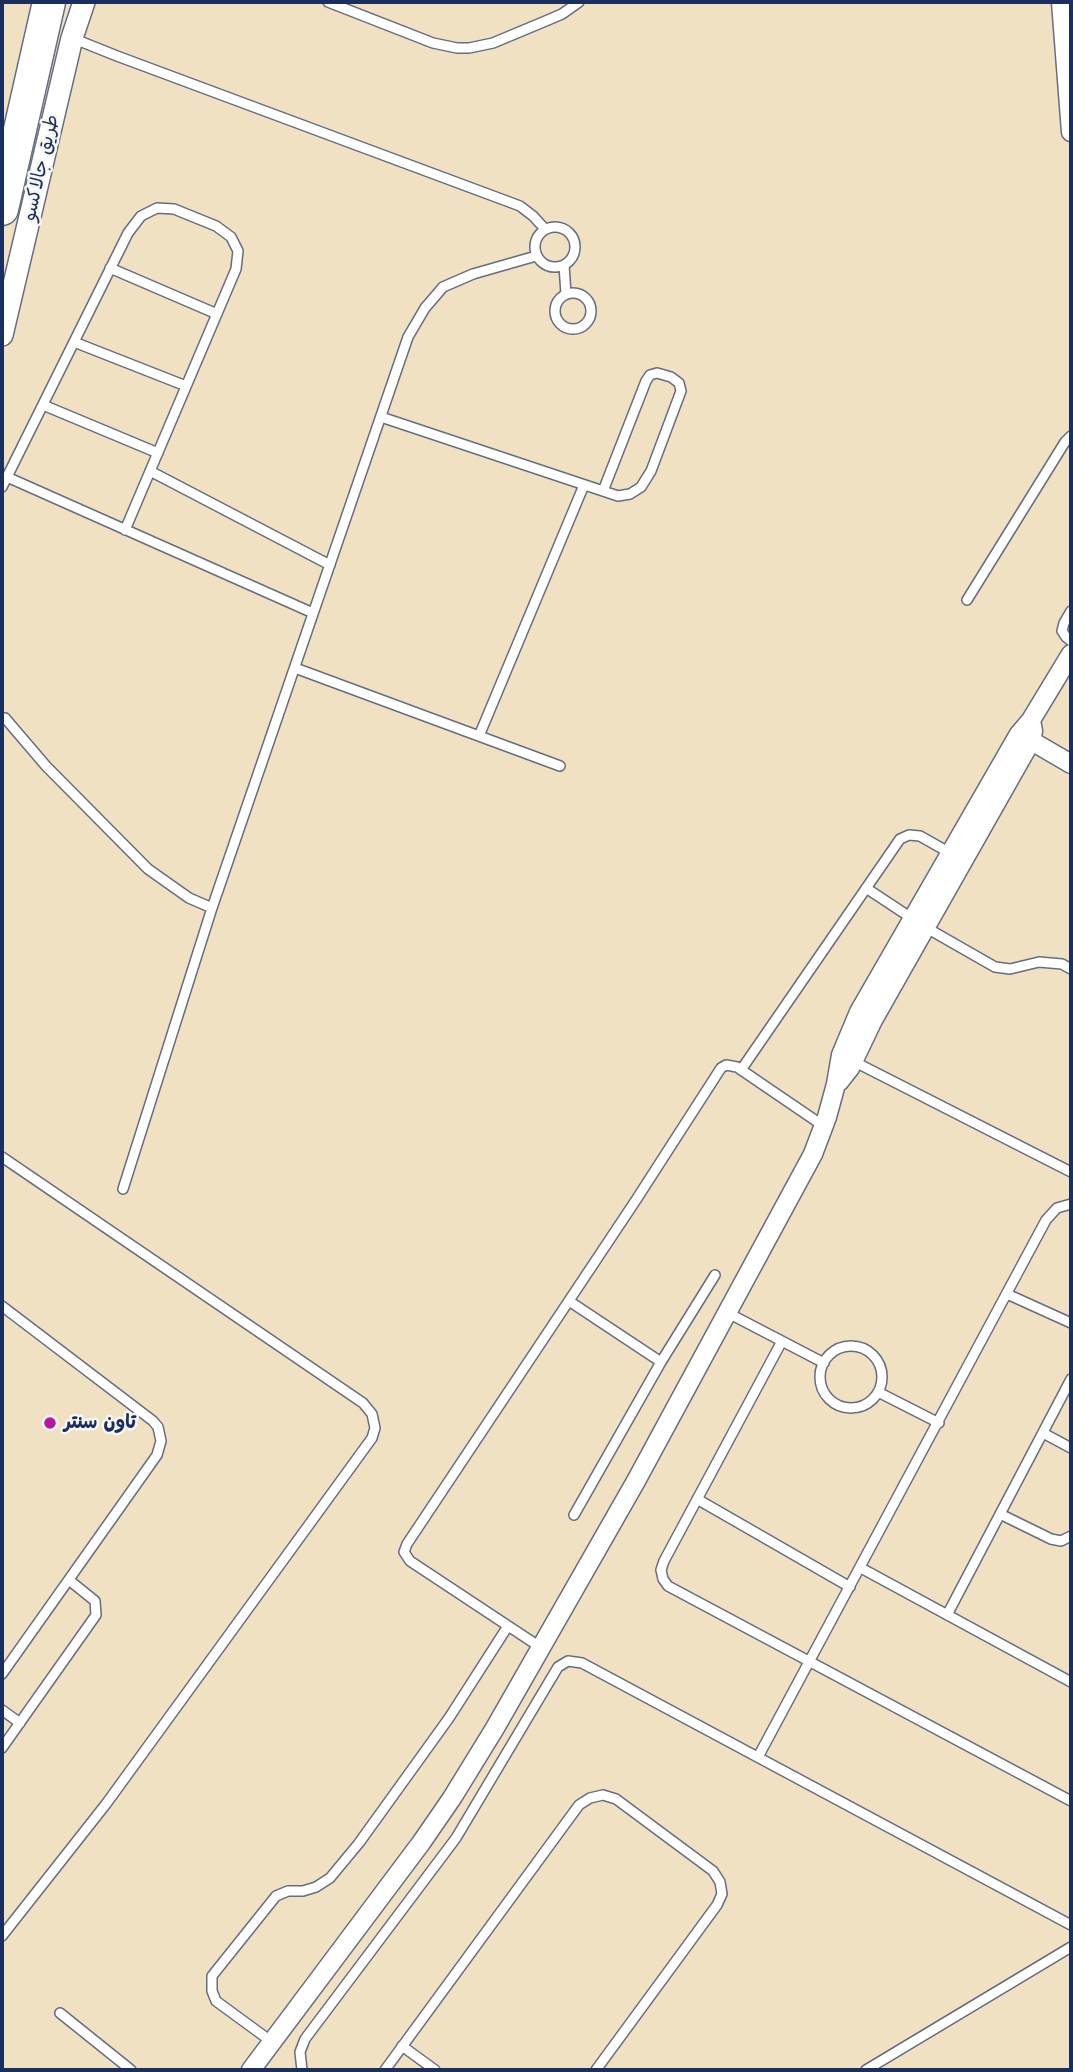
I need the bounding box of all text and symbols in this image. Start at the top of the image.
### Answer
street label: طريق جالاكسو [18,113,64,223]
place label: تاون سنتر [64,1412,136,1434]
marker: تاون سنتر [42,1415,58,1431]

